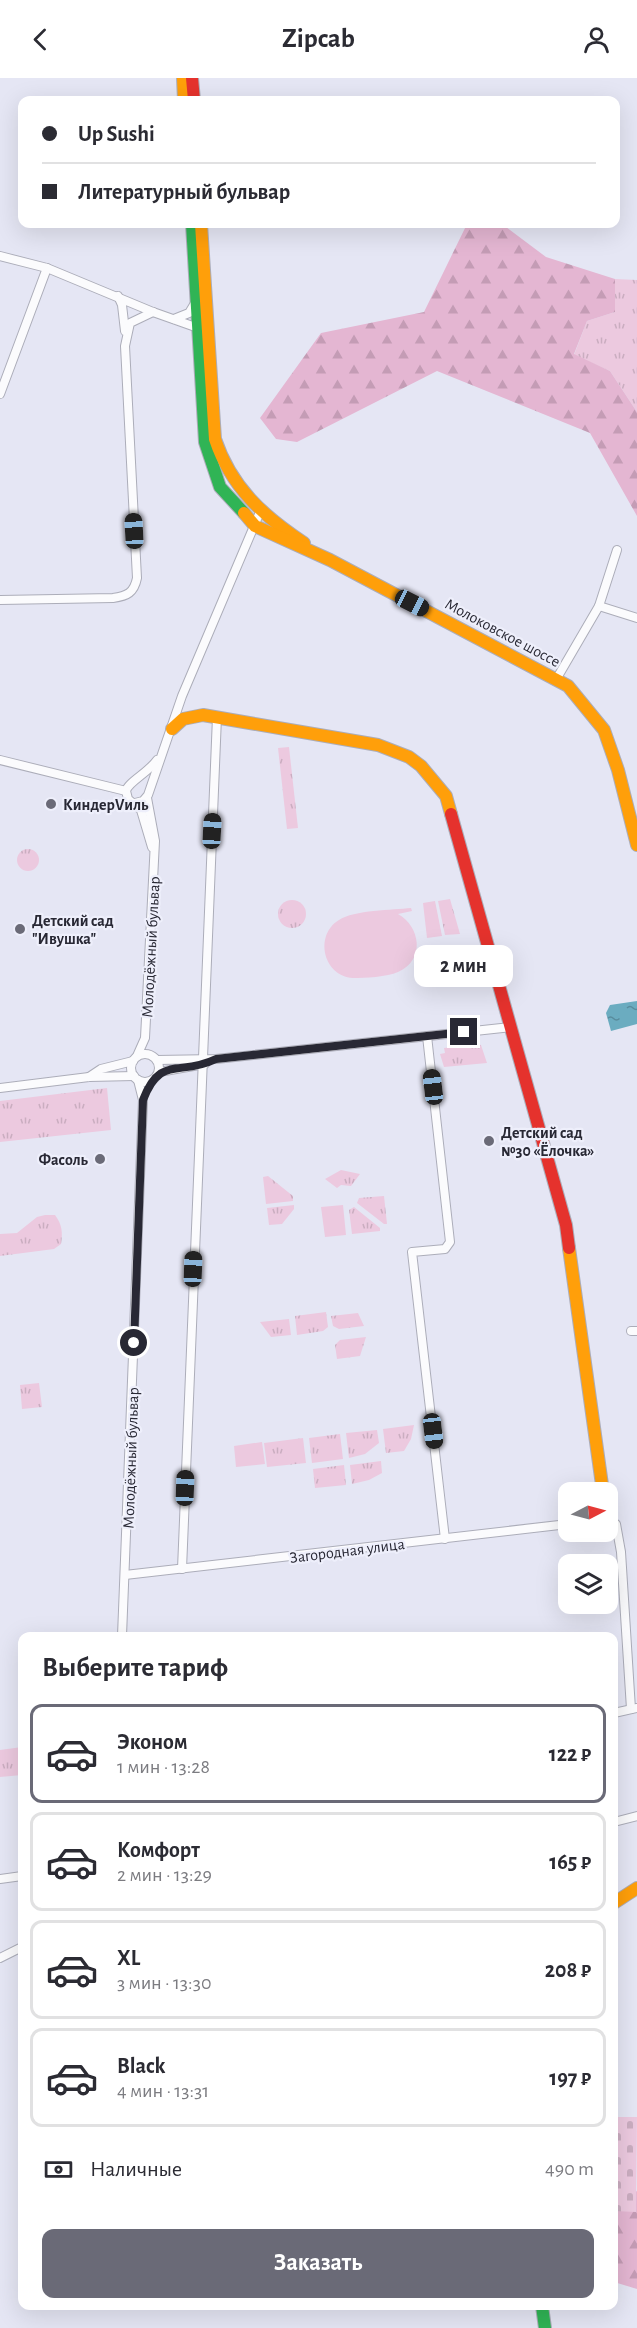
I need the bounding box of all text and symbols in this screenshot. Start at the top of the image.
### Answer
icon: back [24,23,57,56]
icon: person [580,23,613,56]
text: Zipcab [282,25,355,52]
text: Up Sushi [78,123,155,145]
text: Литературный бульвар [78,181,290,203]
car [124,513,144,549]
car [392,587,432,619]
street label: Молоковское шоссе [442,596,563,670]
marker: КиндерVиль [44,797,58,811]
place label: КиндерVиль [63,797,149,813]
car [202,813,222,849]
street label: Молодёжный бульвар [139,876,164,1018]
place label: Детский сад "Ивушка" [32,913,114,948]
marker: Детский сад "Ивушка" [13,922,27,936]
callout: 2 мин [414,945,514,987]
text: 2 мин [440,956,487,976]
route end [450,1018,477,1045]
car [422,1068,444,1106]
place label: Детский сад №30 «Ёлочка» [501,1125,595,1159]
marker: Детский сад №30 «Ёлочка» [482,1134,496,1148]
place label: Фасоль [38,1152,89,1168]
marker: Фасоль [93,1152,107,1166]
car [183,1251,203,1287]
route start [120,1329,147,1356]
street label: Молодёжный бульвар [121,1387,142,1529]
car [422,1412,444,1450]
car [175,1470,195,1506]
north arrow [558,1482,618,1542]
map controls [558,1482,618,1614]
street label: Загородная улица [289,1536,406,1567]
button: layers [558,1554,618,1614]
text: Выберите тариф [42,1654,228,1681]
icon: car [45,1727,99,1781]
text: Эконом [117,1731,188,1753]
text: 122 ₽ [549,1743,591,1765]
text: 1 мин · 13:28 [117,1757,210,1777]
icon: car [45,1835,99,1889]
text: Комфорт [117,1839,200,1861]
text: 165 ₽ [549,1851,591,1873]
text: 2 мин · 13:29 [117,1865,212,1885]
icon: car [45,1943,99,1997]
text: XL [117,1947,140,1969]
text: 208 ₽ [545,1959,591,1981]
text: 3 мин · 13:30 [117,1973,211,1993]
icon: car [45,2051,99,2105]
text: Black [117,2055,165,2077]
text: 197 ₽ [549,2067,591,2089]
text: 4 мин · 13:31 [117,2081,209,2101]
icon: cash [42,2153,75,2186]
text: Наличные [90,2158,182,2180]
text: 490 m [545,2159,594,2179]
button: Заказать [42,2229,594,2298]

